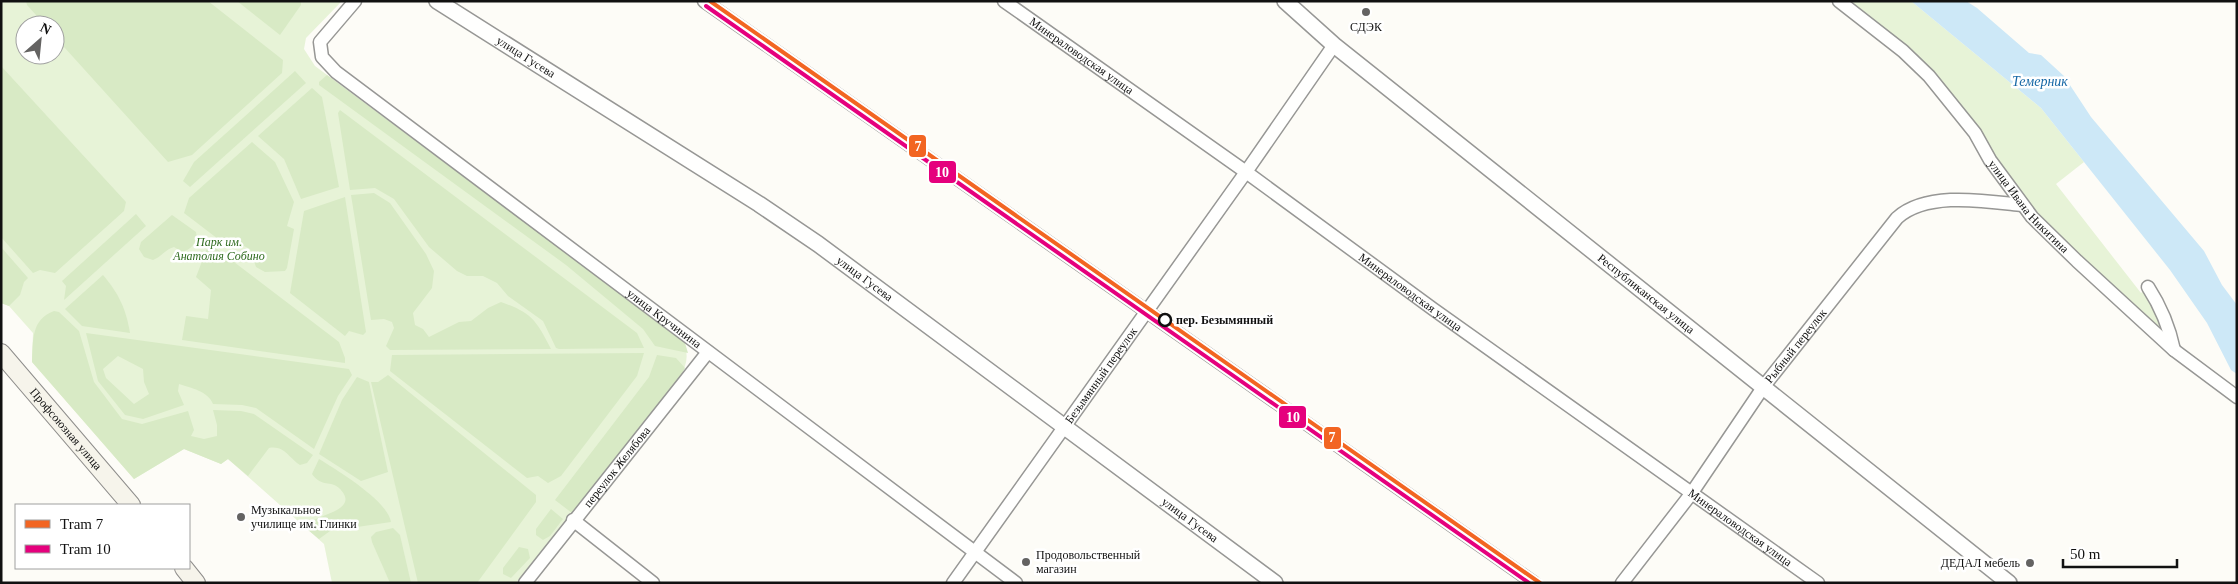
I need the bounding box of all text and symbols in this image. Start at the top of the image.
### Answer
marker: СДЭК [1360,6,1372,18]
street label: Минераловодская улица [1027,14,1137,98]
north arrow [15,15,65,65]
text: N [38,20,54,38]
place label: СДЭК [1350,20,1383,34]
street label: улица Гусева [494,33,558,81]
water label: Темерник [2012,74,2068,89]
line badge: 7 [908,134,927,158]
text: 7 [915,139,922,154]
street label: улица Ивана Никитина [1985,157,2072,256]
line badge: 10 [928,160,957,184]
text: 10 [935,165,949,180]
park label: Парк им. Анатолия Собино [172,235,265,263]
street label: Минераловодская улица [1356,250,1465,335]
street label: Республиканская улица [1595,251,1698,337]
street label: улица Гусева [834,253,896,305]
street label: улица Кручинина [624,286,705,351]
street label: Рыбный переулок [1762,306,1829,386]
marker: пер. Безымянный [1158,313,1172,327]
place label: пер. Безымянный [1176,313,1273,327]
street label: Безымянный переулок [1062,324,1140,426]
street label: Профсоюзная улица [27,385,105,473]
line badge: 10 [1278,405,1307,429]
text: 10 [1286,410,1300,425]
street label: переулок Желябова [581,423,654,510]
line badge: 7 [1323,426,1342,450]
text: 7 [1329,430,1336,445]
street label: Минераловодская улица [1685,486,1795,570]
street label: улица Гусева [1159,494,1221,546]
place label: Музыкальное училище им. Глинки [251,503,357,531]
legend [15,504,190,569]
marker: Музыкальное училище им. Глинки [235,511,247,523]
text: Tram 7 [60,516,104,532]
scale bar [2063,536,2177,568]
text: Tram 10 [60,541,111,557]
text: 50 m [2070,546,2101,562]
place label: Продовольственный магазин [1036,548,1141,576]
marker: Продовольственный магазин [1020,556,1032,568]
place label: ДЕДАЛ мебель [1941,556,2021,570]
marker: ДЕДАЛ мебель [2024,557,2036,569]

